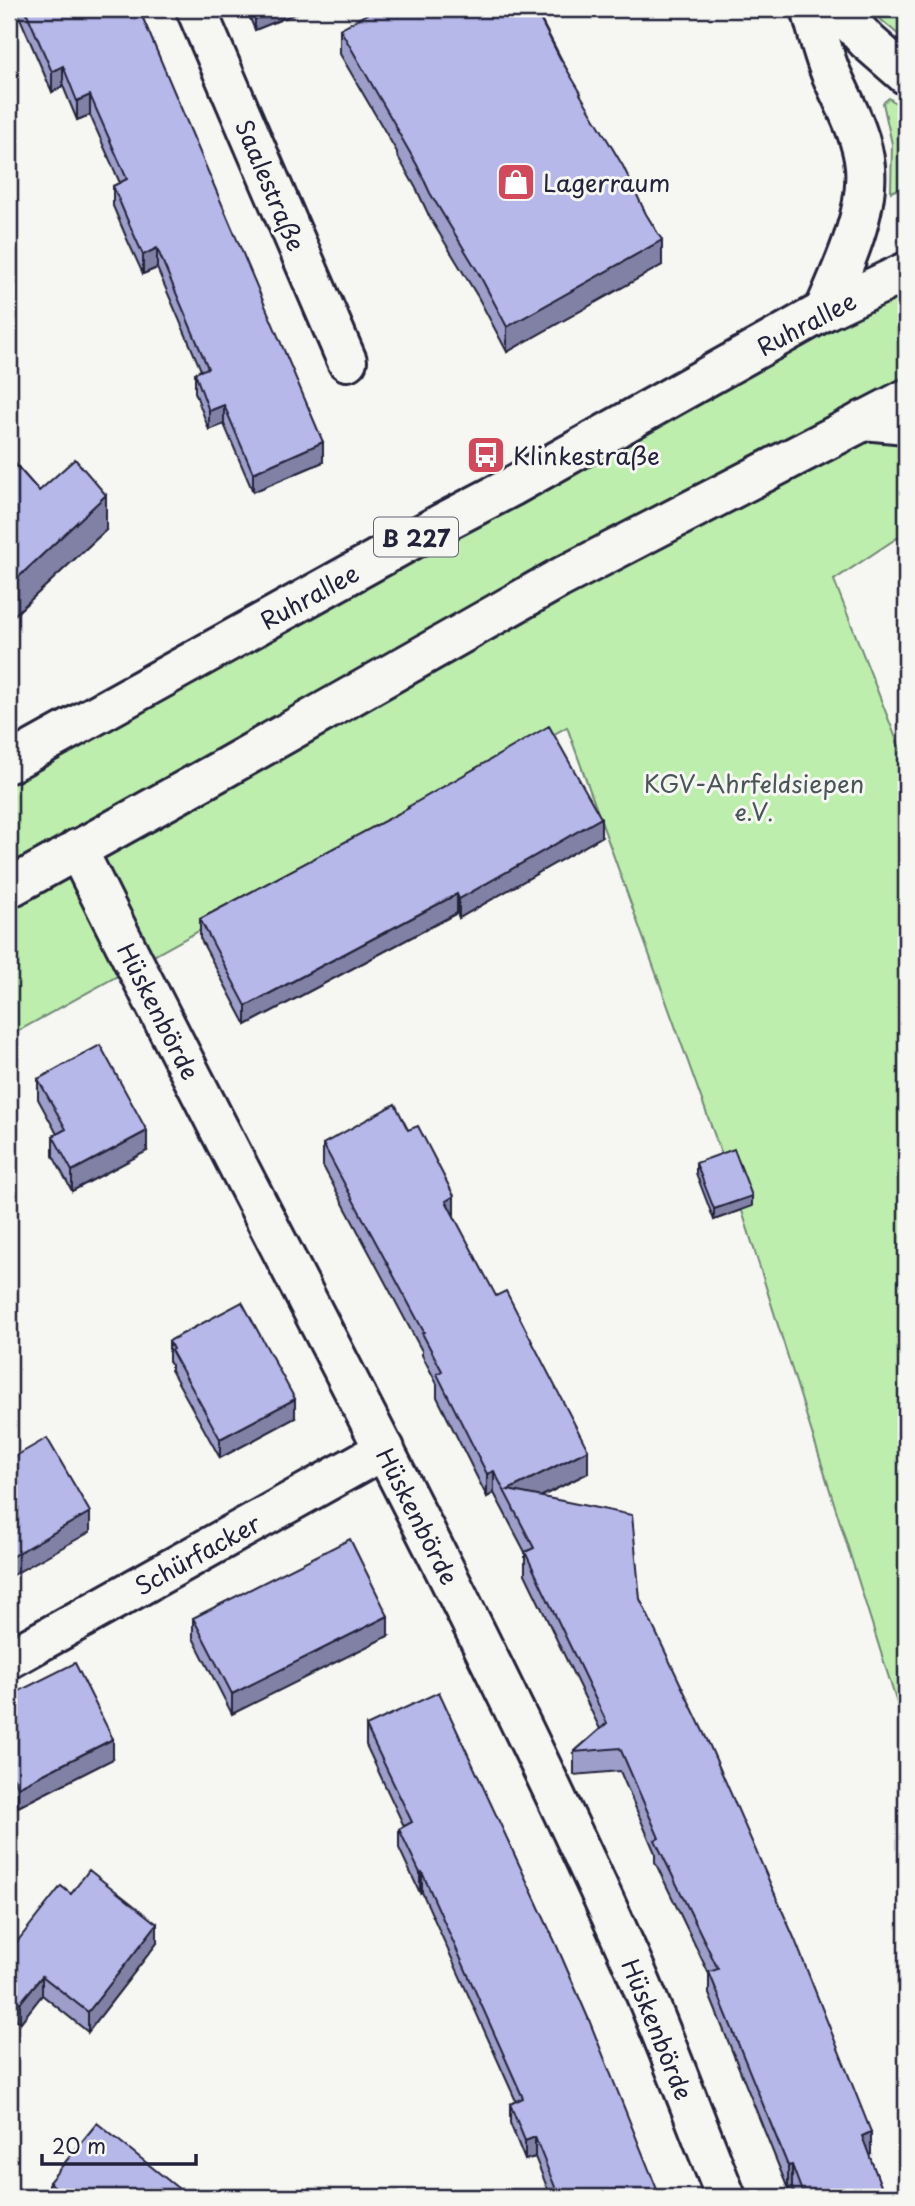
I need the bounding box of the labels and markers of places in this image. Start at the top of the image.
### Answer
shop icon: Lagerraum [495,161,537,203]
place label: Lagerraum [543,164,670,200]
bus stop icon: Klinkestraße [465,434,507,476]
place label: Klinkestraße [513,437,660,473]

